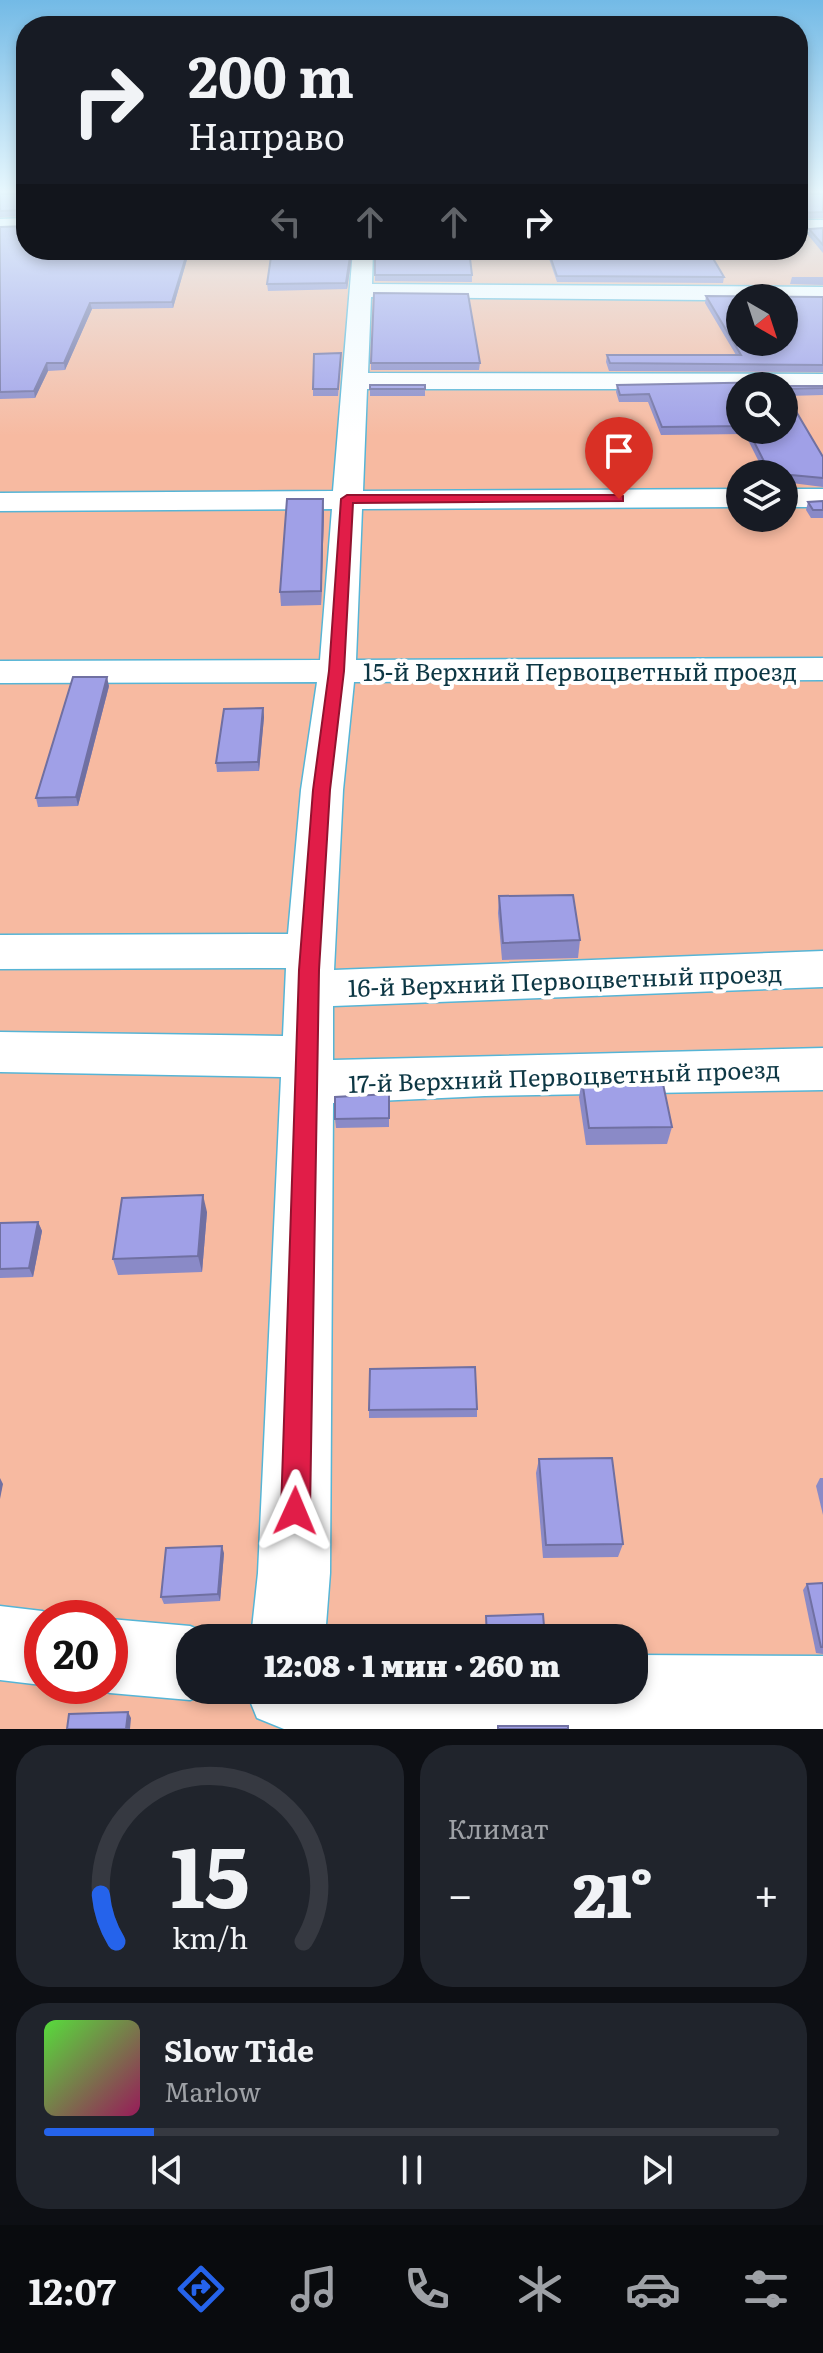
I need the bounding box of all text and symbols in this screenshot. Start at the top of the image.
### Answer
text: 200 m [188,32,354,115]
icon: right [56,48,160,152]
text: Направо [188,108,345,161]
icon: left [264,200,308,244]
icon: ahead [348,200,392,244]
icon: ahead [432,200,476,244]
icon: right [516,200,560,244]
north arrow [726,284,798,356]
map controls [726,284,798,532]
button: search [726,372,798,444]
pin [585,417,653,499]
icon: arrive [597,429,641,473]
button: layers [726,460,798,532]
street label: 15-й Верхний Первоцветный проезд [363,653,797,688]
street label: 16-й Верхний Первоцветный проезд [347,954,783,1004]
street label: 17-й Верхний Первоцветный проезд [347,1050,781,1100]
position arrow [253,1469,337,1553]
speed limit sign: 20 [24,1600,128,1704]
text: 12:08 · 1 мин · 260 m [264,1642,560,1686]
text: Климат [448,1808,549,1847]
text: 15 [170,1810,250,1934]
text: 21° [573,1847,653,1936]
text: − [448,1859,473,1925]
text: + [753,1859,779,1925]
text: km/h [172,1915,248,1958]
text: Slow Tide [164,2027,314,2071]
text: Marlow [164,2071,261,2110]
icon: previous [145,2148,189,2192]
icon: pause [390,2148,434,2192]
icon: next [635,2148,679,2192]
icon: directions [173,2261,229,2317]
icon: music [286,2261,342,2317]
icon: phone [399,2261,455,2317]
icon: climate [512,2261,568,2317]
icon: car [625,2261,681,2317]
icon: filters [738,2261,794,2317]
text: 12:07 [29,2263,116,2316]

